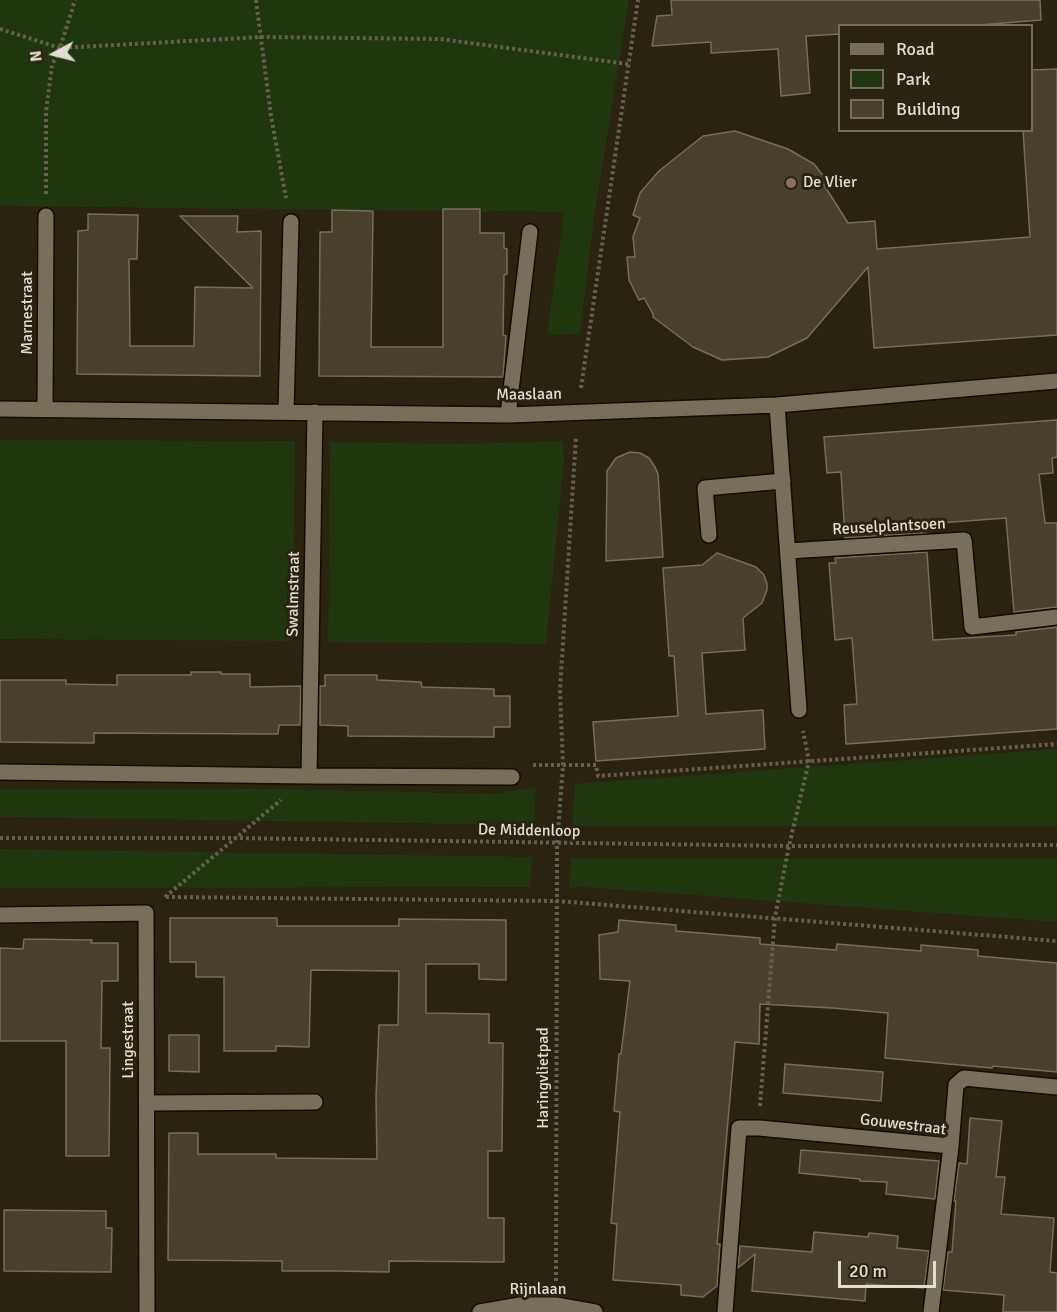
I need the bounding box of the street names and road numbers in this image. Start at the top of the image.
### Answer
street label: Marnestraat [18,271,38,355]
street label: Maaslaan [496,385,562,405]
street label: Reuselplantsoen [832,514,946,540]
street label: Swalmstraat [284,551,304,637]
street label: De Middenloop [478,821,580,841]
street label: Lingestraat [119,1001,139,1079]
street label: Haringvlietpad [534,1027,554,1129]
street label: Gouwestraat [859,1110,947,1140]
street label: Rijnlaan [510,1280,566,1300]

